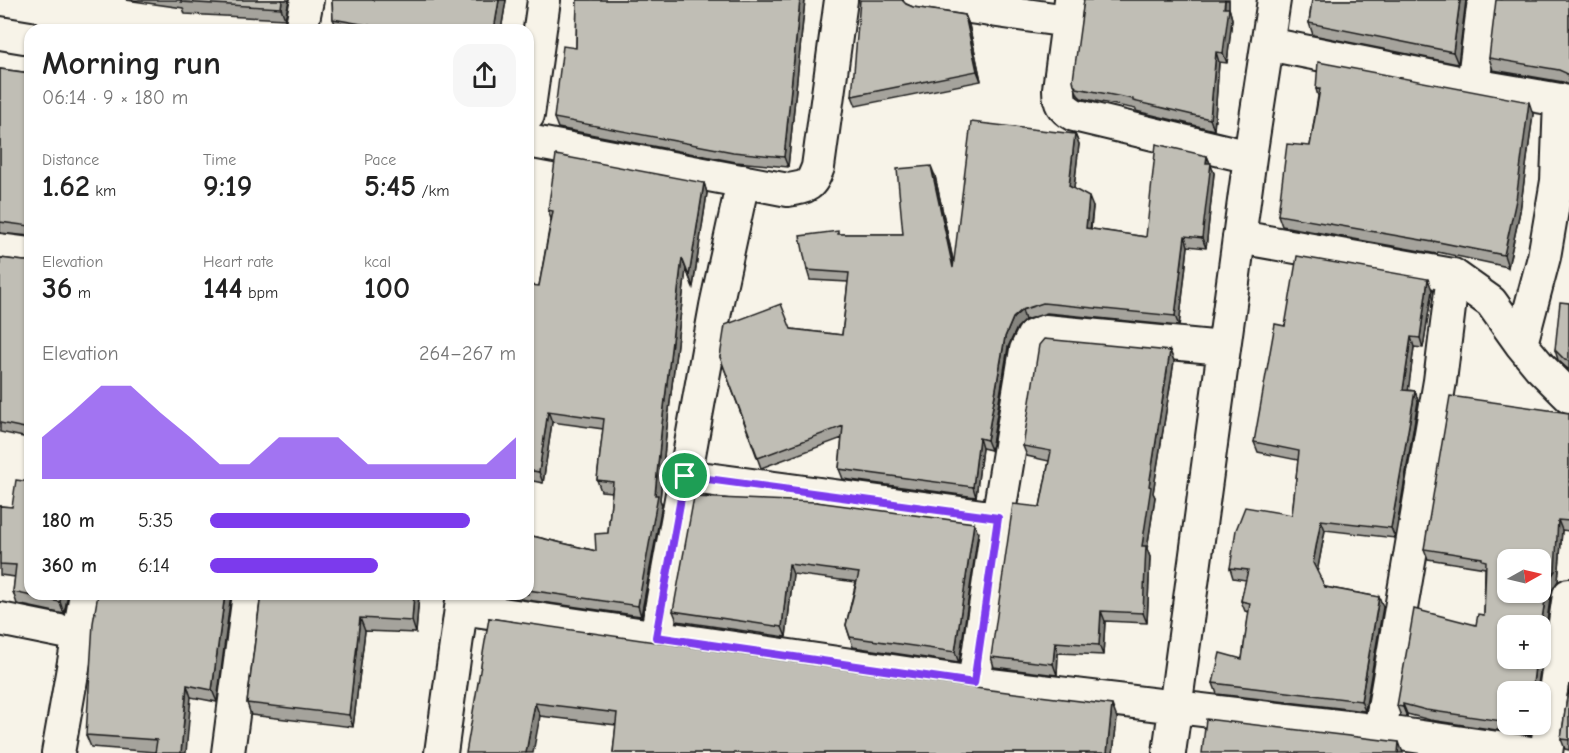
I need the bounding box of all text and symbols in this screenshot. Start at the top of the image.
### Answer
text: Morning run [42,44,221,82]
button: share [453,44,516,107]
text: 06:14 · 9 × 180 m [42,86,188,109]
text: Distance [42,151,99,169]
text: Time [203,151,236,169]
text: Pace [364,151,396,169]
text: 1.62 [42,169,90,204]
text: 9:19 [203,169,252,204]
text: 5:45 [364,169,416,204]
text: km [90,182,116,200]
text: /km [416,182,449,200]
text: Elevation [42,253,103,271]
text: Heart rate [203,253,274,271]
text: kcal [364,253,391,271]
text: 36 [42,271,72,306]
text: 144 [203,271,243,306]
text: 100 [364,271,410,306]
text: m [72,284,91,302]
text: bpm [243,284,278,302]
text: Elevation [42,342,119,365]
text: 264–267 m [419,342,516,365]
pin [659,450,710,501]
icon: arrive [668,459,701,492]
text: 180 m [42,509,95,532]
text: 5:35 [138,509,173,532]
north arrow [1497,549,1551,603]
map controls [1497,549,1551,735]
text: 360 m [42,554,97,577]
text: 6:14 [138,554,170,577]
button: + [1497,615,1551,669]
button: − [1497,681,1551,735]

